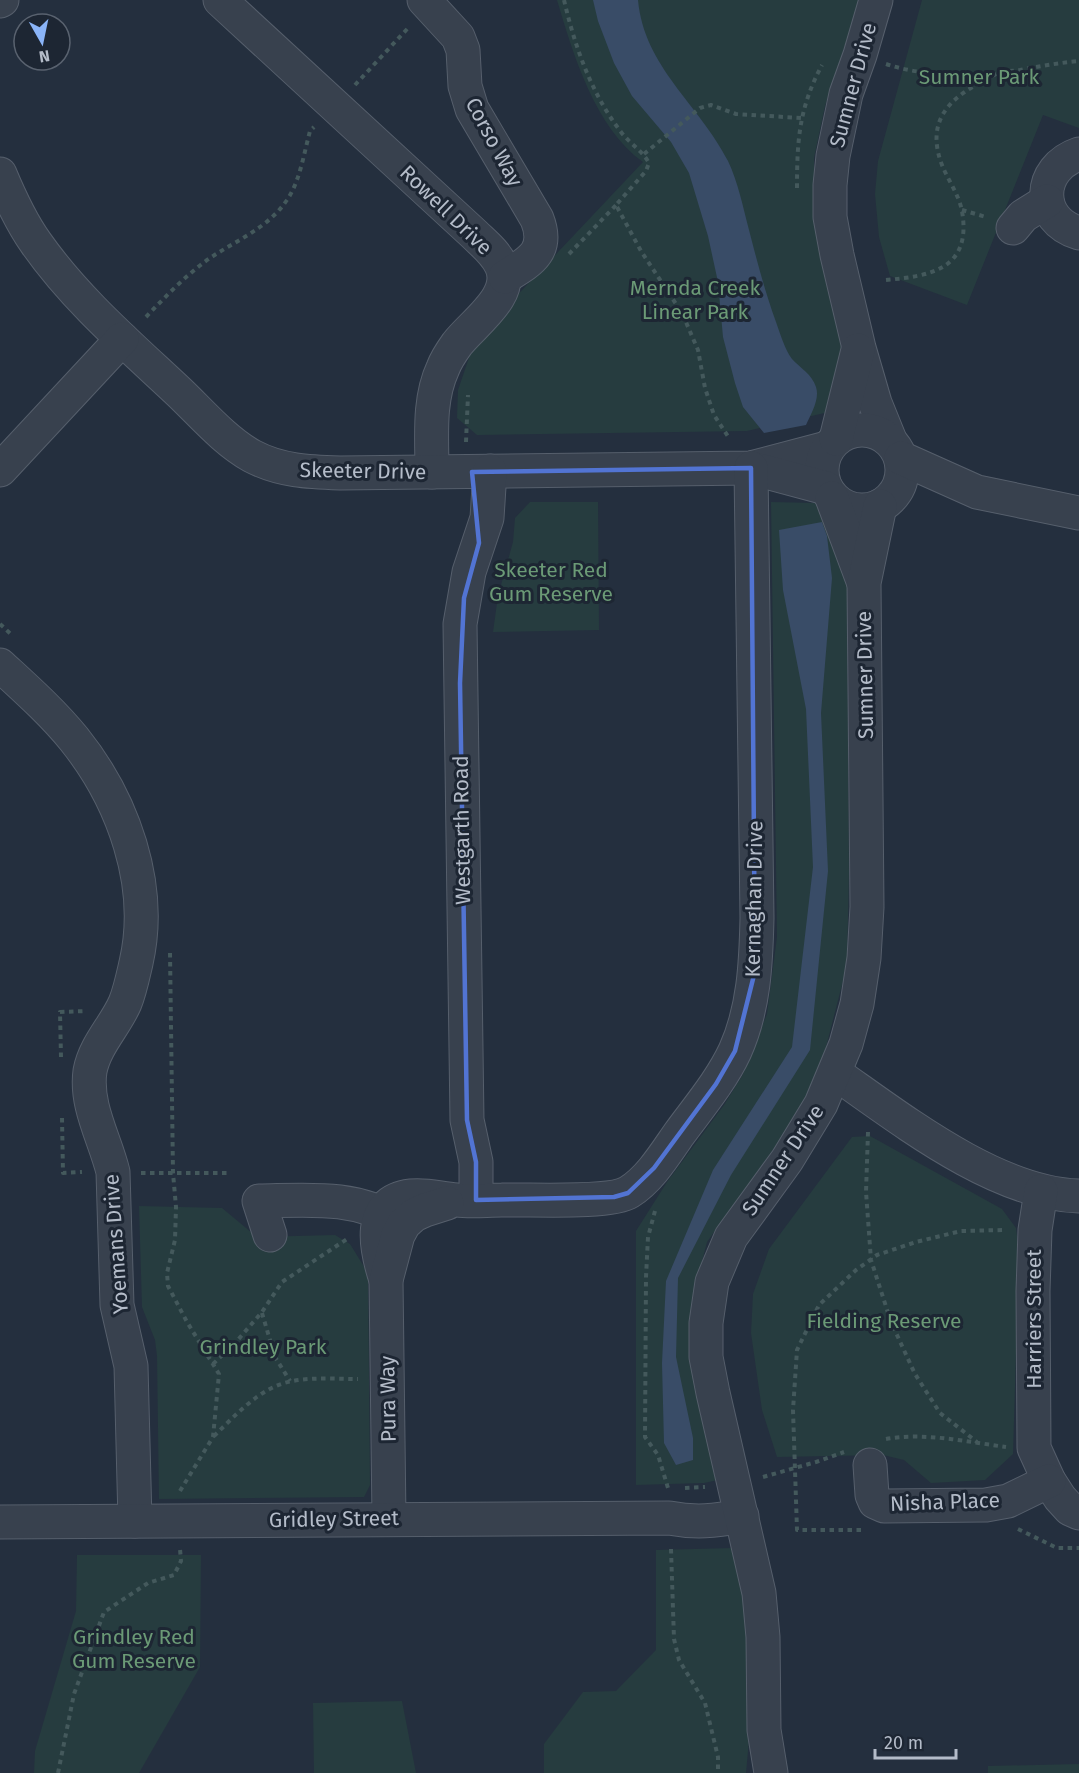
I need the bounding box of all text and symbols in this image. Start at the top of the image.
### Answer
north arrow [12,12,72,72]
street label: Sumner Drive [824,20,882,150]
text: N [38,46,51,67]
park label: Sumner Park [919,64,1039,90]
street label: Corso Way [460,93,529,192]
street label: Rowell Drive [394,160,498,260]
park label: Mernda Creek Linear Park [630,275,760,325]
street label: Skeeter Drive [300,457,426,485]
park label: Skeeter Red Gum Reserve [489,557,613,607]
street label: Sumner Drive [851,611,879,739]
street label: Westgarth Road [448,755,476,905]
street label: Kernaghan Drive [740,820,768,978]
street label: Sumner Drive [736,1100,830,1220]
street label: Yoemans Drive [98,1173,134,1315]
street label: Harriers Street [1021,1249,1047,1389]
park label: Fielding Reserve [806,1308,962,1334]
park label: Grindley Park [200,1334,327,1360]
street label: Pura Way [374,1355,402,1442]
street label: Nisha Place [890,1487,1000,1517]
street label: Gridley Street [269,1505,400,1533]
park label: Grindley Red Gum Reserve [72,1624,196,1674]
scale bar [875,1722,956,1760]
text: 20 m [884,1732,923,1754]

